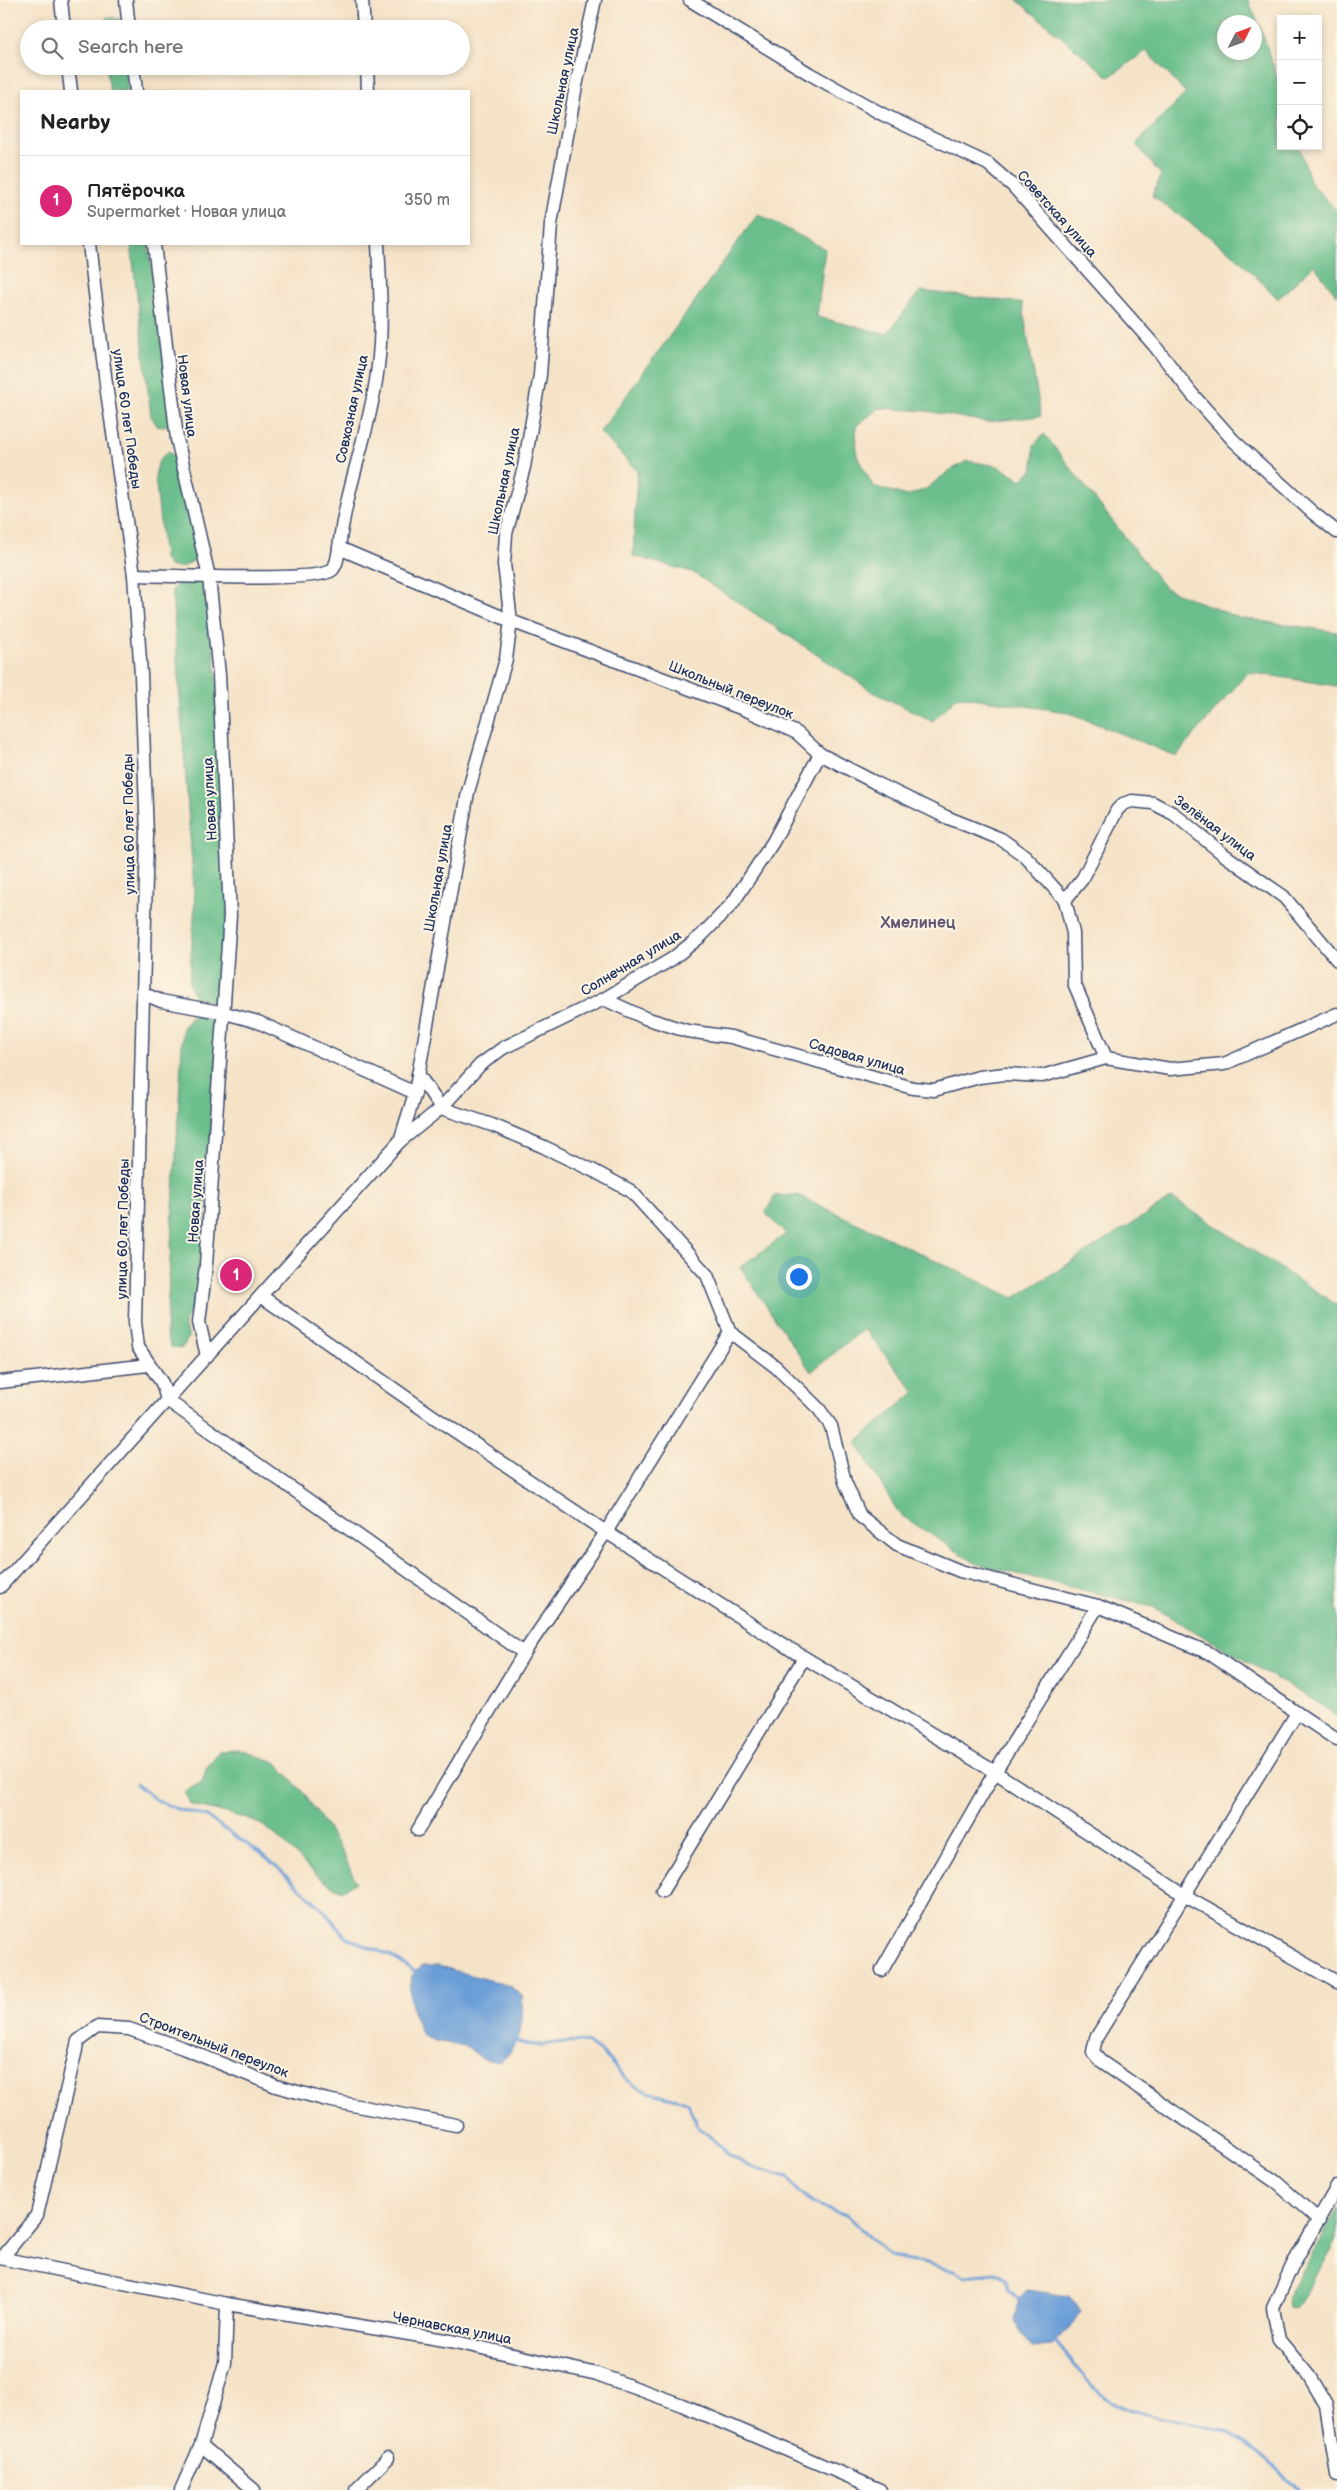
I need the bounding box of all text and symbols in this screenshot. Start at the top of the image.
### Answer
north arrow [1217,15,1262,60]
map controls [1277,15,1322,150]
button: + [1277,15,1322,60]
search box [20,20,470,75]
street label: Школьная улица [543,25,583,136]
icon: search [38,34,66,62]
text: Search here [78,36,183,59]
button: − [1277,60,1322,105]
button: locate [1277,105,1322,150]
text: Nearby [40,110,110,135]
street label: Советская улица [1014,167,1101,261]
text: Пятёрочка [87,180,185,203]
text: 1 [53,191,59,210]
text: 350 m [404,191,450,210]
text: Supermarket · Новая улица [87,203,286,222]
street label: улица 60 лет Победы [109,348,145,490]
street label: Совхозная улица [332,352,372,465]
street label: Новая улица [173,353,201,439]
street label: Школьная улица [484,425,524,536]
street label: Школьный переулок [666,657,797,723]
street label: улица 60 лет Победы [119,753,139,895]
street label: Новая улица [199,756,221,841]
street label: Зелёная улица [1171,792,1260,865]
street label: Школьная улица [420,822,456,933]
district label: Хмелинец [879,914,956,933]
street label: Солнечная улица [578,926,685,1000]
street label: Садовая улица [807,1035,908,1079]
street label: улица 60 лет Победы [113,1158,133,1300]
street label: Новая улица [185,1158,207,1243]
pin: 1 [220,1256,252,1294]
your location [786,1264,812,1290]
street label: Строительный переулок [137,2009,292,2082]
street label: Чернавская улица [391,2308,514,2348]

